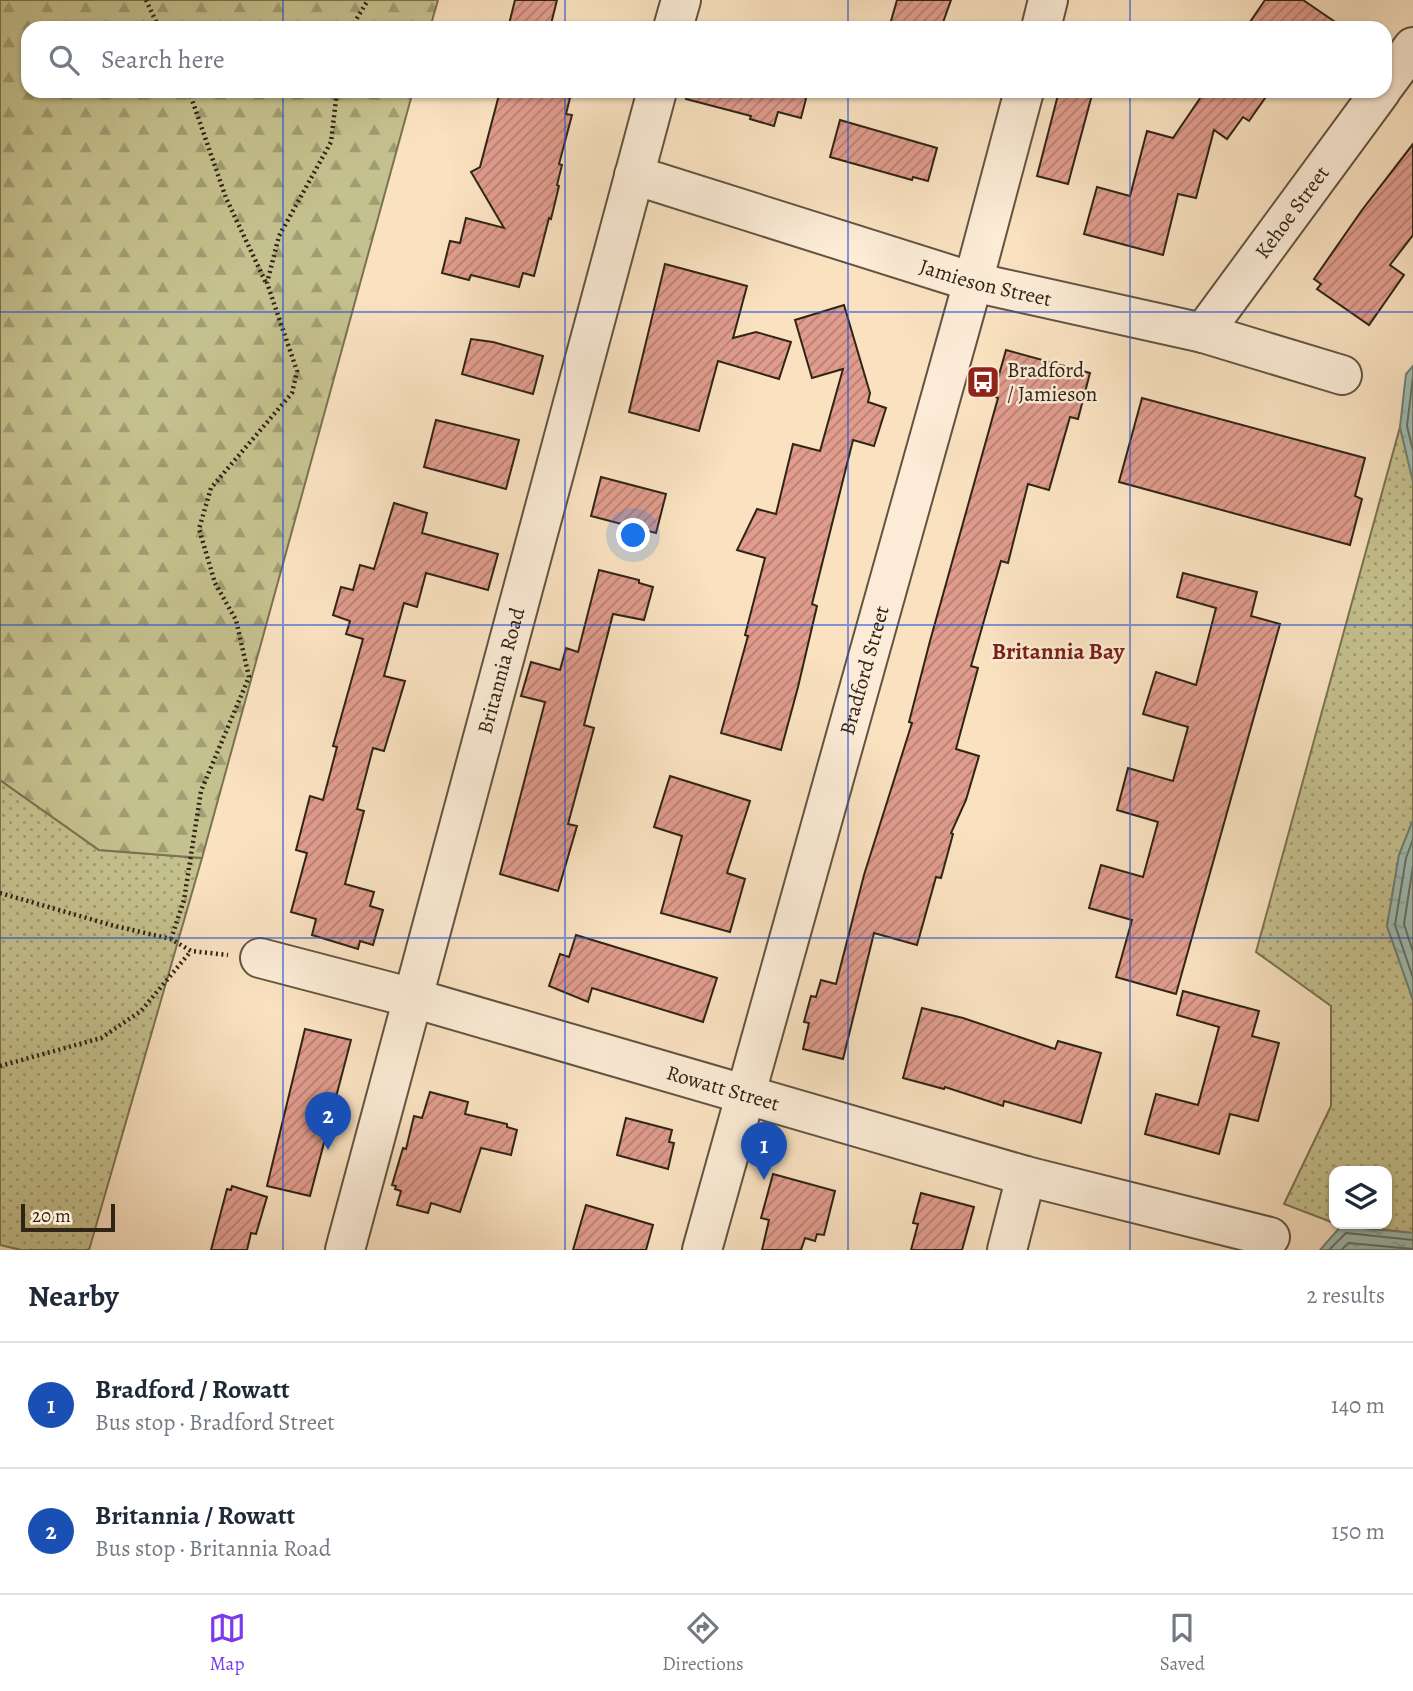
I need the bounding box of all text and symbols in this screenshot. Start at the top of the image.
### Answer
search box [21,21,1392,98]
icon: search [45,41,83,79]
text: Search here [101,42,225,77]
street label: Kehoe Street [1248,160,1335,264]
street label: Jamieson Street [916,252,1054,313]
place label: Bradford / Jamieson [1007,356,1097,408]
bus stop icon: Bradford / Jamieson [964,363,1002,401]
your location [616,518,650,552]
street label: Bradford Street [833,602,896,738]
street label: Britannia Road [471,604,532,737]
district label: Britannia Bay [992,636,1126,667]
street label: Rowatt Street [663,1058,783,1118]
pin: 2 [305,1092,351,1150]
pin: 1 [741,1122,787,1180]
map controls [1329,1166,1392,1229]
button: layers [1329,1166,1392,1229]
scale bar [21,1201,116,1233]
text: 20 m [32,1203,71,1229]
text: Nearby [28,1276,119,1316]
text: 2 results [1307,1280,1385,1311]
text: Bradford / Rowatt [95,1372,290,1407]
text: 1 [47,1390,55,1421]
text: 140 m [1331,1390,1385,1421]
text: Bus stop · Bradford Street [95,1407,335,1438]
text: Britannia / Rowatt [95,1498,295,1533]
text: 2 [45,1516,57,1547]
text: 150 m [1331,1516,1385,1547]
text: Bus stop · Britannia Road [95,1533,331,1564]
tab: Map [208,1609,246,1677]
tab: Directions [662,1609,744,1677]
tab: Saved [1160,1609,1205,1677]

